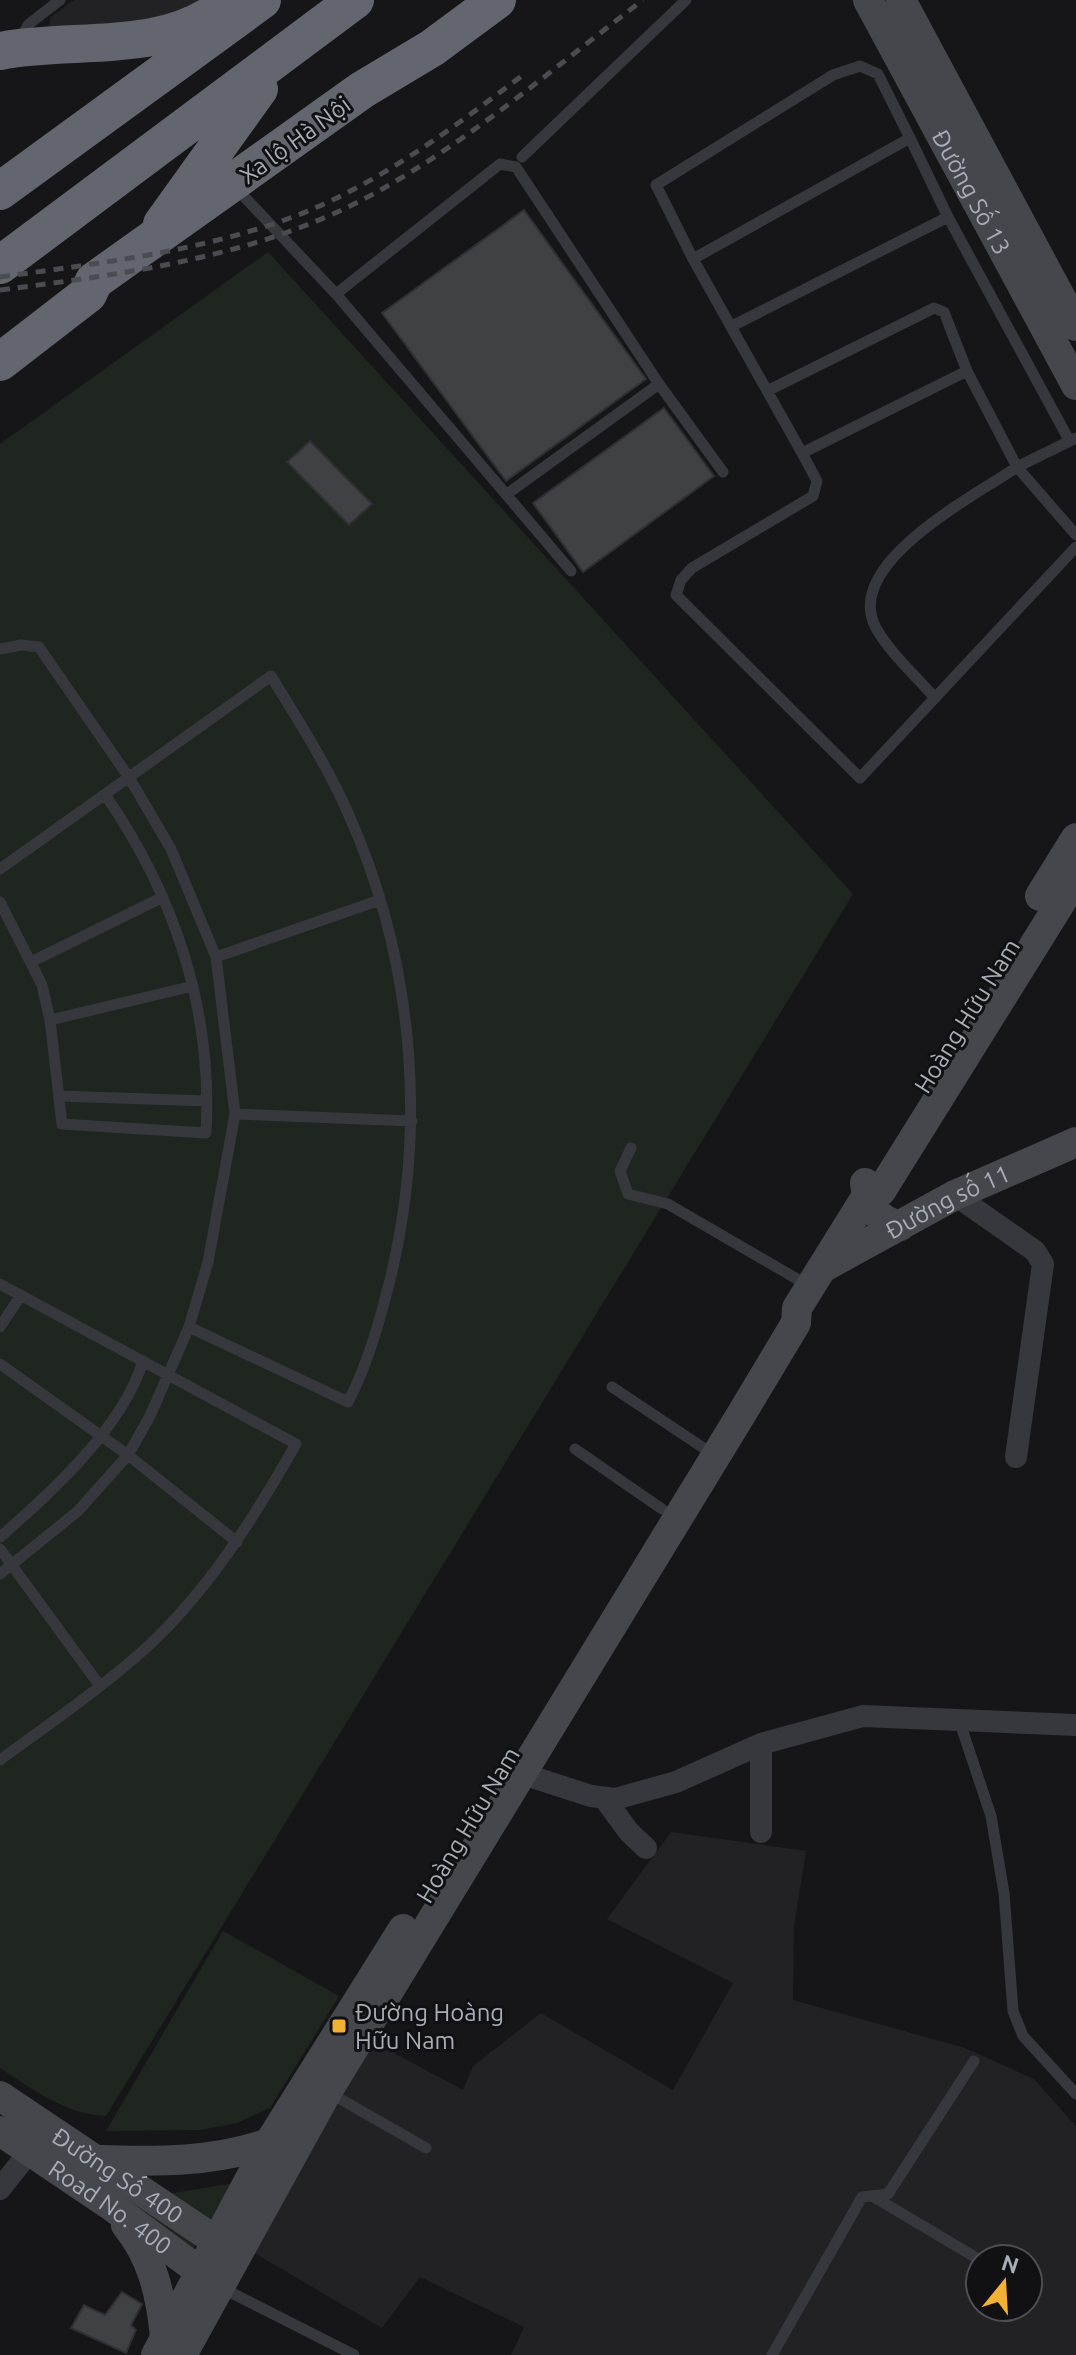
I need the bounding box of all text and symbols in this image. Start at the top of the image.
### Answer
street label: Xa lộ Hà Nội [235,91,355,189]
street label: Đường Số 13 [927,125,1016,259]
street label: Hoàng Hữu Nam [909,934,1025,1098]
street label: Đường số 11 [881,1159,1014,1244]
street label: Hoàng Hữu Nam [411,1742,525,1908]
place label: Đường Hoàng Hữu Nam [355,1999,504,2054]
marker: Đường Hoàng Hữu Nam [330,2017,348,2035]
street label: Đường Số 400 [48,2122,188,2228]
street label: Road No. 400 [44,2154,177,2260]
north arrow [964,2243,1044,2323]
text: N [999,2249,1022,2278]

